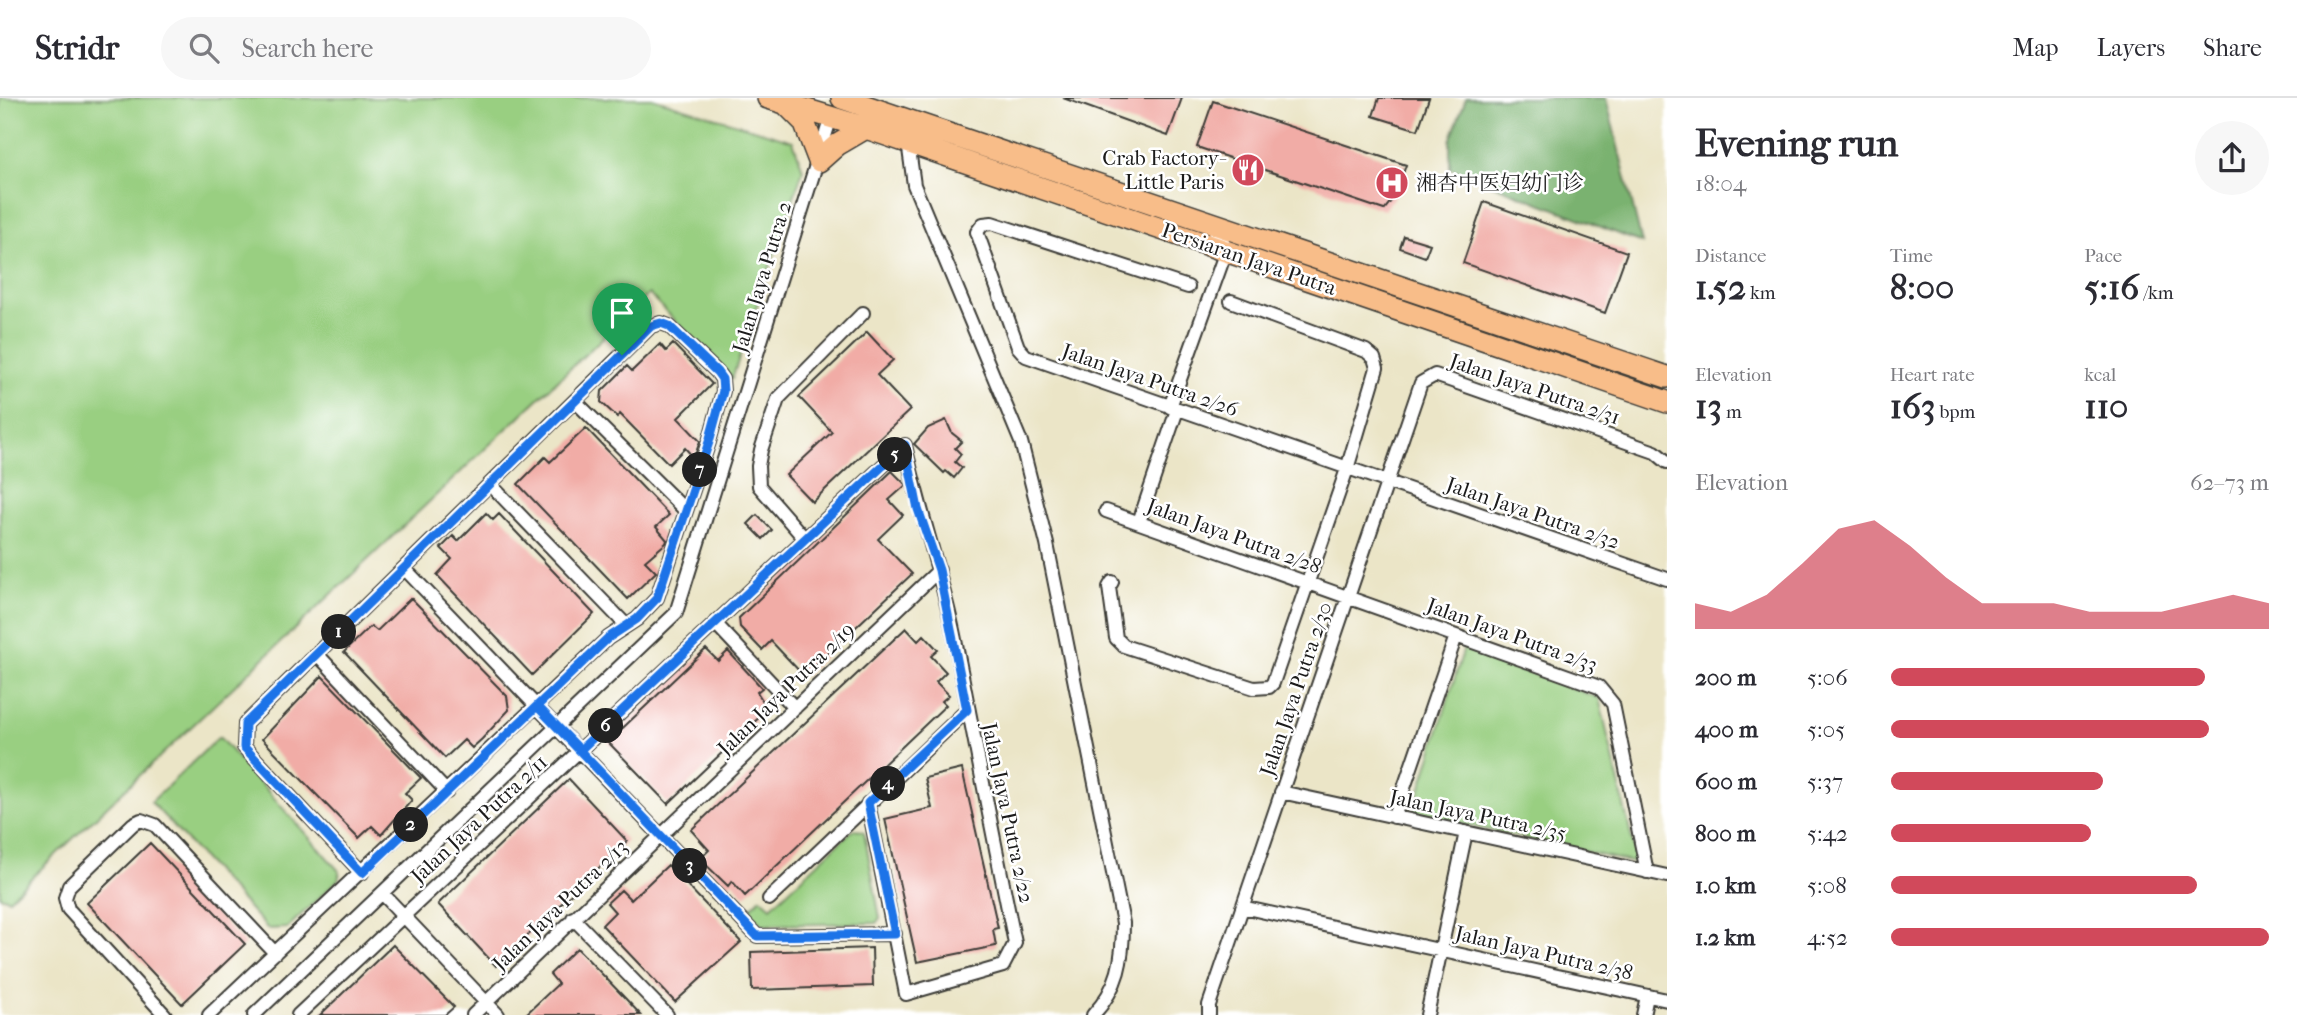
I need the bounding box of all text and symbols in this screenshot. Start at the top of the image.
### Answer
search box [161,17,651,80]
text: Stridr [35,29,119,68]
icon: search [185,29,223,67]
text: Search here [241,33,373,64]
text: Map [2013,34,2059,62]
text: Layers [2097,34,2165,62]
text: Share [2203,34,2262,62]
text: Evening run [1695,121,1898,166]
button: share [2195,121,2269,195]
place label: Crab Factory- Little Paris [1102,146,1227,194]
restaurant icon: Crab Factory- Little Paris [1229,151,1267,189]
hospital icon: 湘杏中医妇幼门诊 [1373,164,1411,202]
text: 18:04 [1695,170,1746,197]
place label: 湘杏中医妇幼门诊 [1416,171,1584,195]
street label: Jalan Jaya Putra 2 [727,198,797,358]
street label: Persiaran Jaya Putra [1159,218,1340,300]
text: Distance [1695,245,1766,267]
text: Time [1890,245,1933,267]
text: Pace [2084,245,2122,267]
text: 1.52 [1695,267,1746,308]
text: 8:00 [1890,267,1954,308]
text: 5:16 [2084,267,2139,308]
text: km [1746,282,1776,304]
text: /km [2139,282,2174,304]
pin [592,283,652,355]
icon: arrive [603,294,641,332]
street label: Jalan Jaya Putra 2/26 [1057,338,1242,422]
street label: Jalan Jaya Putra 2/31 [1445,348,1623,429]
text: Elevation [1695,364,1772,386]
text: Heart rate [1890,364,1975,386]
text: kcal [2084,364,2116,386]
text: 13 [1695,386,1722,427]
text: 163 [1890,386,1935,427]
text: 110 [2084,386,2128,427]
text: m [1722,401,1742,423]
text: bpm [1935,401,1975,423]
pin: 5 [878,438,912,472]
text: 5 [890,443,899,465]
pin: 7 [682,452,718,488]
text: 7 [695,458,704,480]
text: Elevation [1695,469,1788,496]
text: 62–73 m [2190,469,2269,496]
street label: Jalan Jaya Putra 2/32 [1441,471,1623,554]
street label: Jalan Jaya Putra 2/28 [1142,493,1324,579]
street label: Jalan Jaya Putra 2/33 [1422,592,1600,677]
street label: Jalan Jaya Putra 2/30 [1254,599,1337,781]
pin: 1 [322,614,356,650]
street label: Jalan Jaya Putra 2/19 [711,618,859,762]
text: 1 [335,620,342,642]
text: 200 m [1695,664,1756,691]
text: 5:06 [1807,664,1848,691]
pin: 6 [588,708,624,744]
text: 6 [600,714,611,736]
text: 400 m [1695,716,1758,743]
text: 5:05 [1807,716,1845,743]
street label: Jalan Jaya Putra 2/22 [977,719,1039,906]
street label: Jalan Jaya Putra 2/11 [406,749,552,889]
pin: 4 [870,766,906,802]
text: 600 m [1695,768,1757,795]
text: 5:37 [1807,768,1843,795]
text: 4 [882,772,893,794]
street label: Jalan Jaya Putra 2/35 [1385,784,1569,845]
pin: 2 [394,808,428,842]
text: 800 m [1695,820,1756,847]
text: 5:42 [1807,820,1848,847]
street label: Jalan Jaya Putra 2/13 [486,834,633,977]
pin: 3 [672,848,708,884]
text: 3 [686,854,693,876]
text: 1.0 km [1695,872,1756,899]
text: 5:08 [1807,872,1847,899]
street label: Jalan Jaya Putra 2/38 [1451,920,1635,985]
text: 1.2 km [1695,924,1755,951]
text: 4:52 [1807,924,1848,951]

